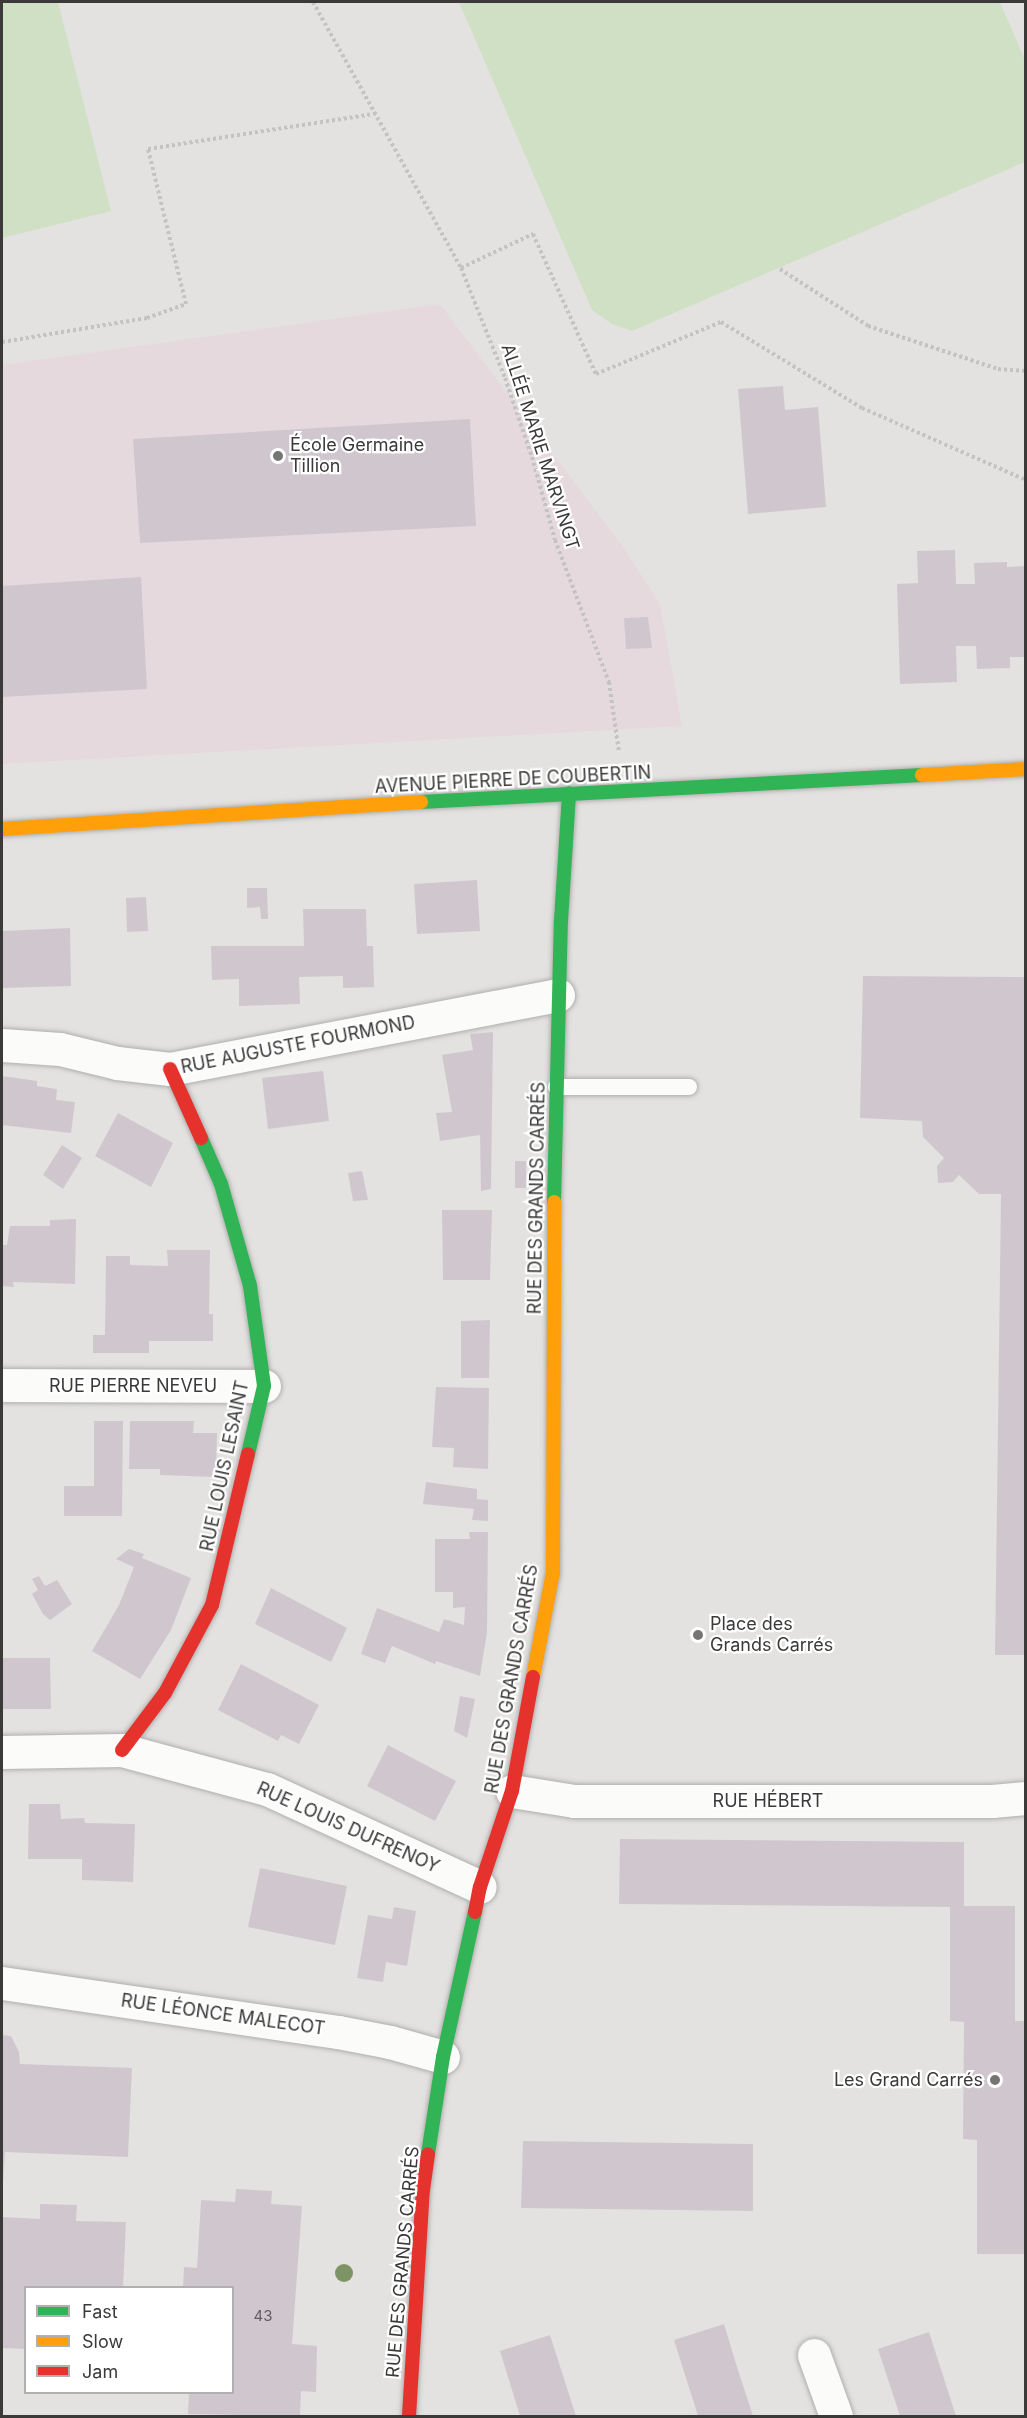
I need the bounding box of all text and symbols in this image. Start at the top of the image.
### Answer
street label: ALLÉE MARIE MARVINGT [496,341,584,553]
place label: École Germaine Tillion [290,435,424,478]
marker: École Germaine Tillion [271,449,285,463]
street label: AVENUE PIERRE DE COUBERTIN [374,762,652,798]
street label: RUE AUGUSTE FOURMOND [179,1012,417,1078]
street label: RUE DES GRANDS CARRÉS [524,1082,550,1314]
street label: RUE PIERRE NEVEU [49,1375,217,1397]
street label: RUE LOUIS LESAINT [196,1379,254,1553]
street label: RUE DES GRANDS CARRÉS [481,1563,543,1795]
place label: Place des Grands Carrés [710,1614,833,1656]
marker: Place des Grands Carrés [691,1628,705,1642]
street label: RUE LOUIS DUFRENOY [253,1778,443,1878]
street label: RUE HÉBERT [713,1790,823,1812]
street label: RUE LÉONCE MALECOT [120,1990,326,2040]
place label: Les Grand Carrés [834,2069,983,2091]
marker: Les Grand Carrés [988,2073,1002,2087]
street label: RUE DES GRANDS CARRÉS [382,2145,424,2379]
legend [24,2286,234,2394]
text: Fast [82,2301,118,2322]
house number: 43 [254,2307,272,2325]
text: Slow [82,2331,123,2352]
text: Jam [82,2361,118,2382]

